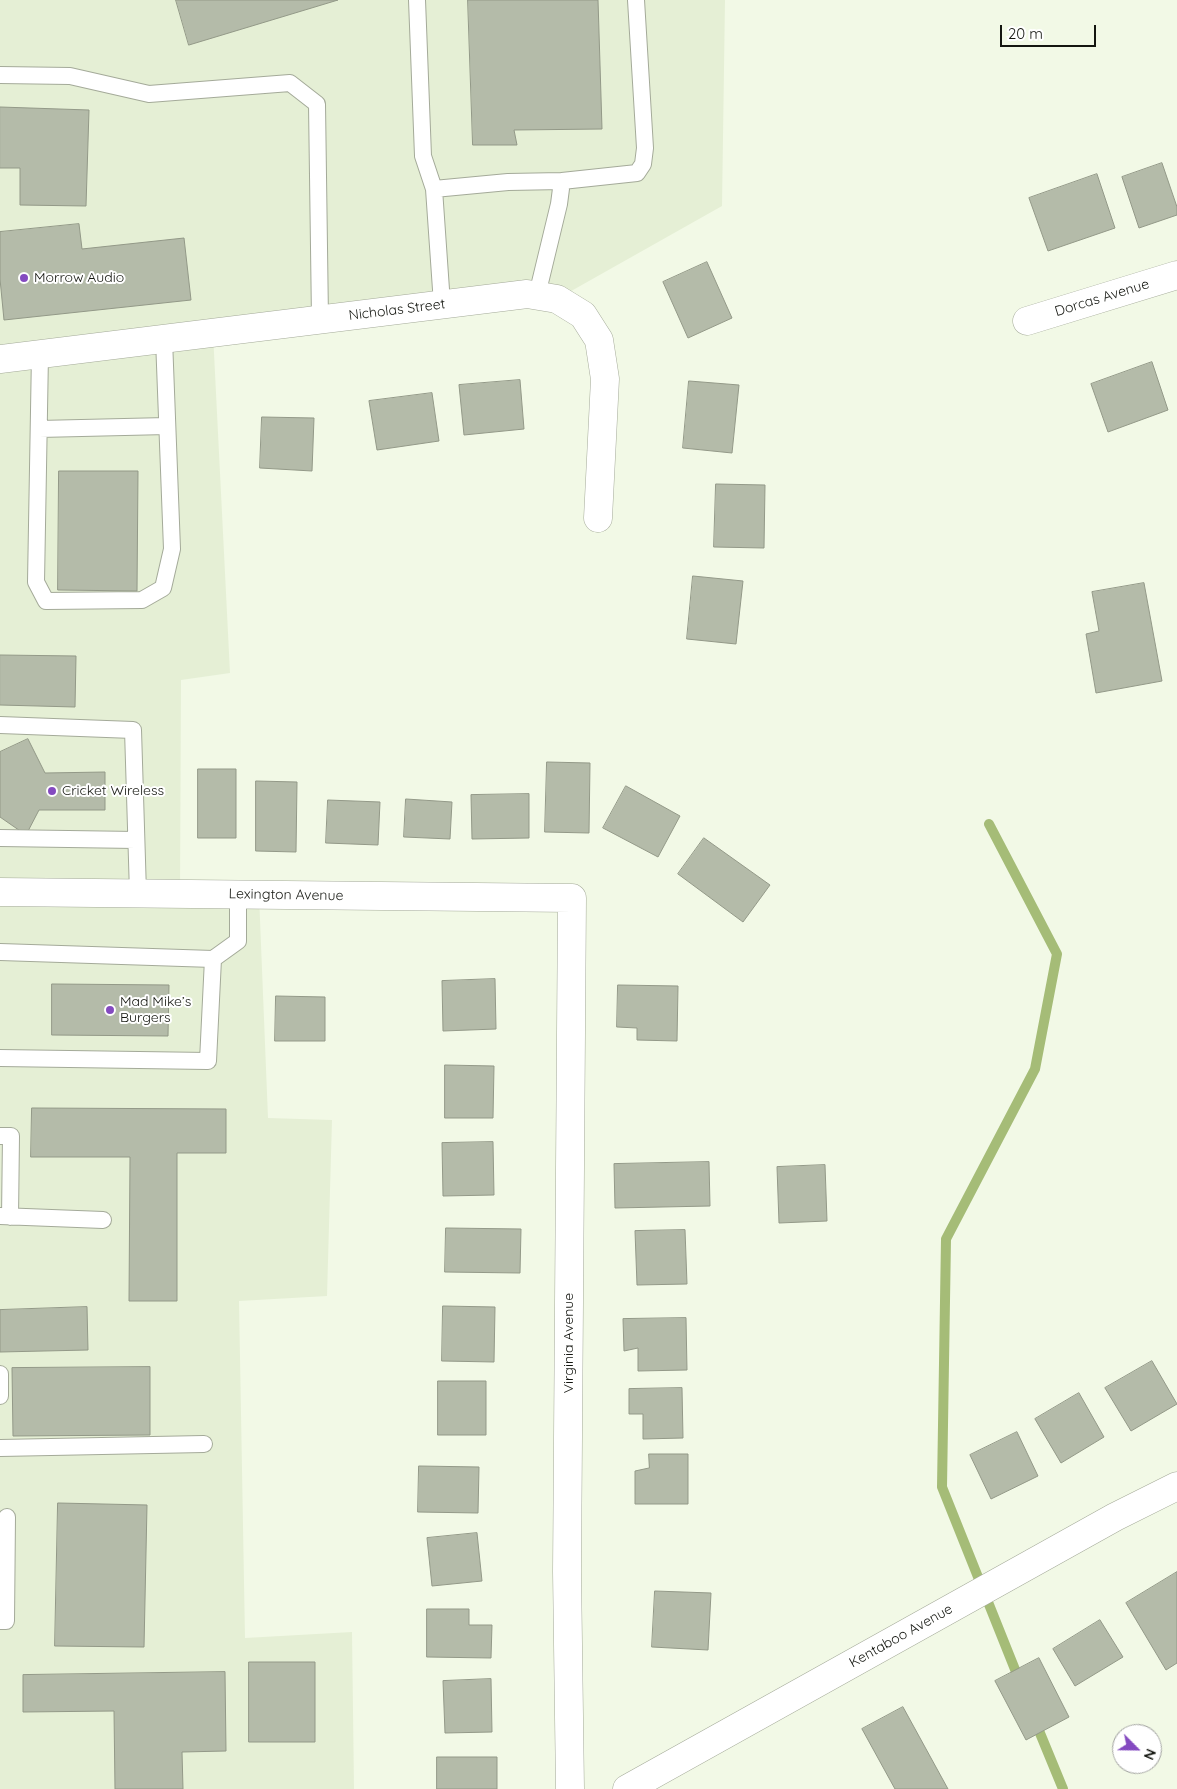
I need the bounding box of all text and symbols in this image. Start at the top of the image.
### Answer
scale bar [1002,15,1098,47]
text: 20 m [1008,24,1043,43]
place label: Morrow Audio [34,270,124,286]
marker: Morrow Audio [18,272,30,284]
street label: Dorcas Avenue [1053,276,1151,320]
street label: Nicholas Street [348,296,446,324]
place label: Cricket Wireless [62,783,164,799]
marker: Cricket Wireless [46,785,58,797]
street label: Lexington Avenue [228,886,344,904]
place label: Mad Mike’s Burgers [120,994,191,1026]
marker: Mad Mike’s Burgers [104,1004,116,1016]
street label: Virginia Avenue [561,1293,577,1393]
street label: Kentaboo Avenue [846,1601,956,1671]
north arrow [1112,1724,1162,1774]
text: N [1140,1746,1160,1763]

